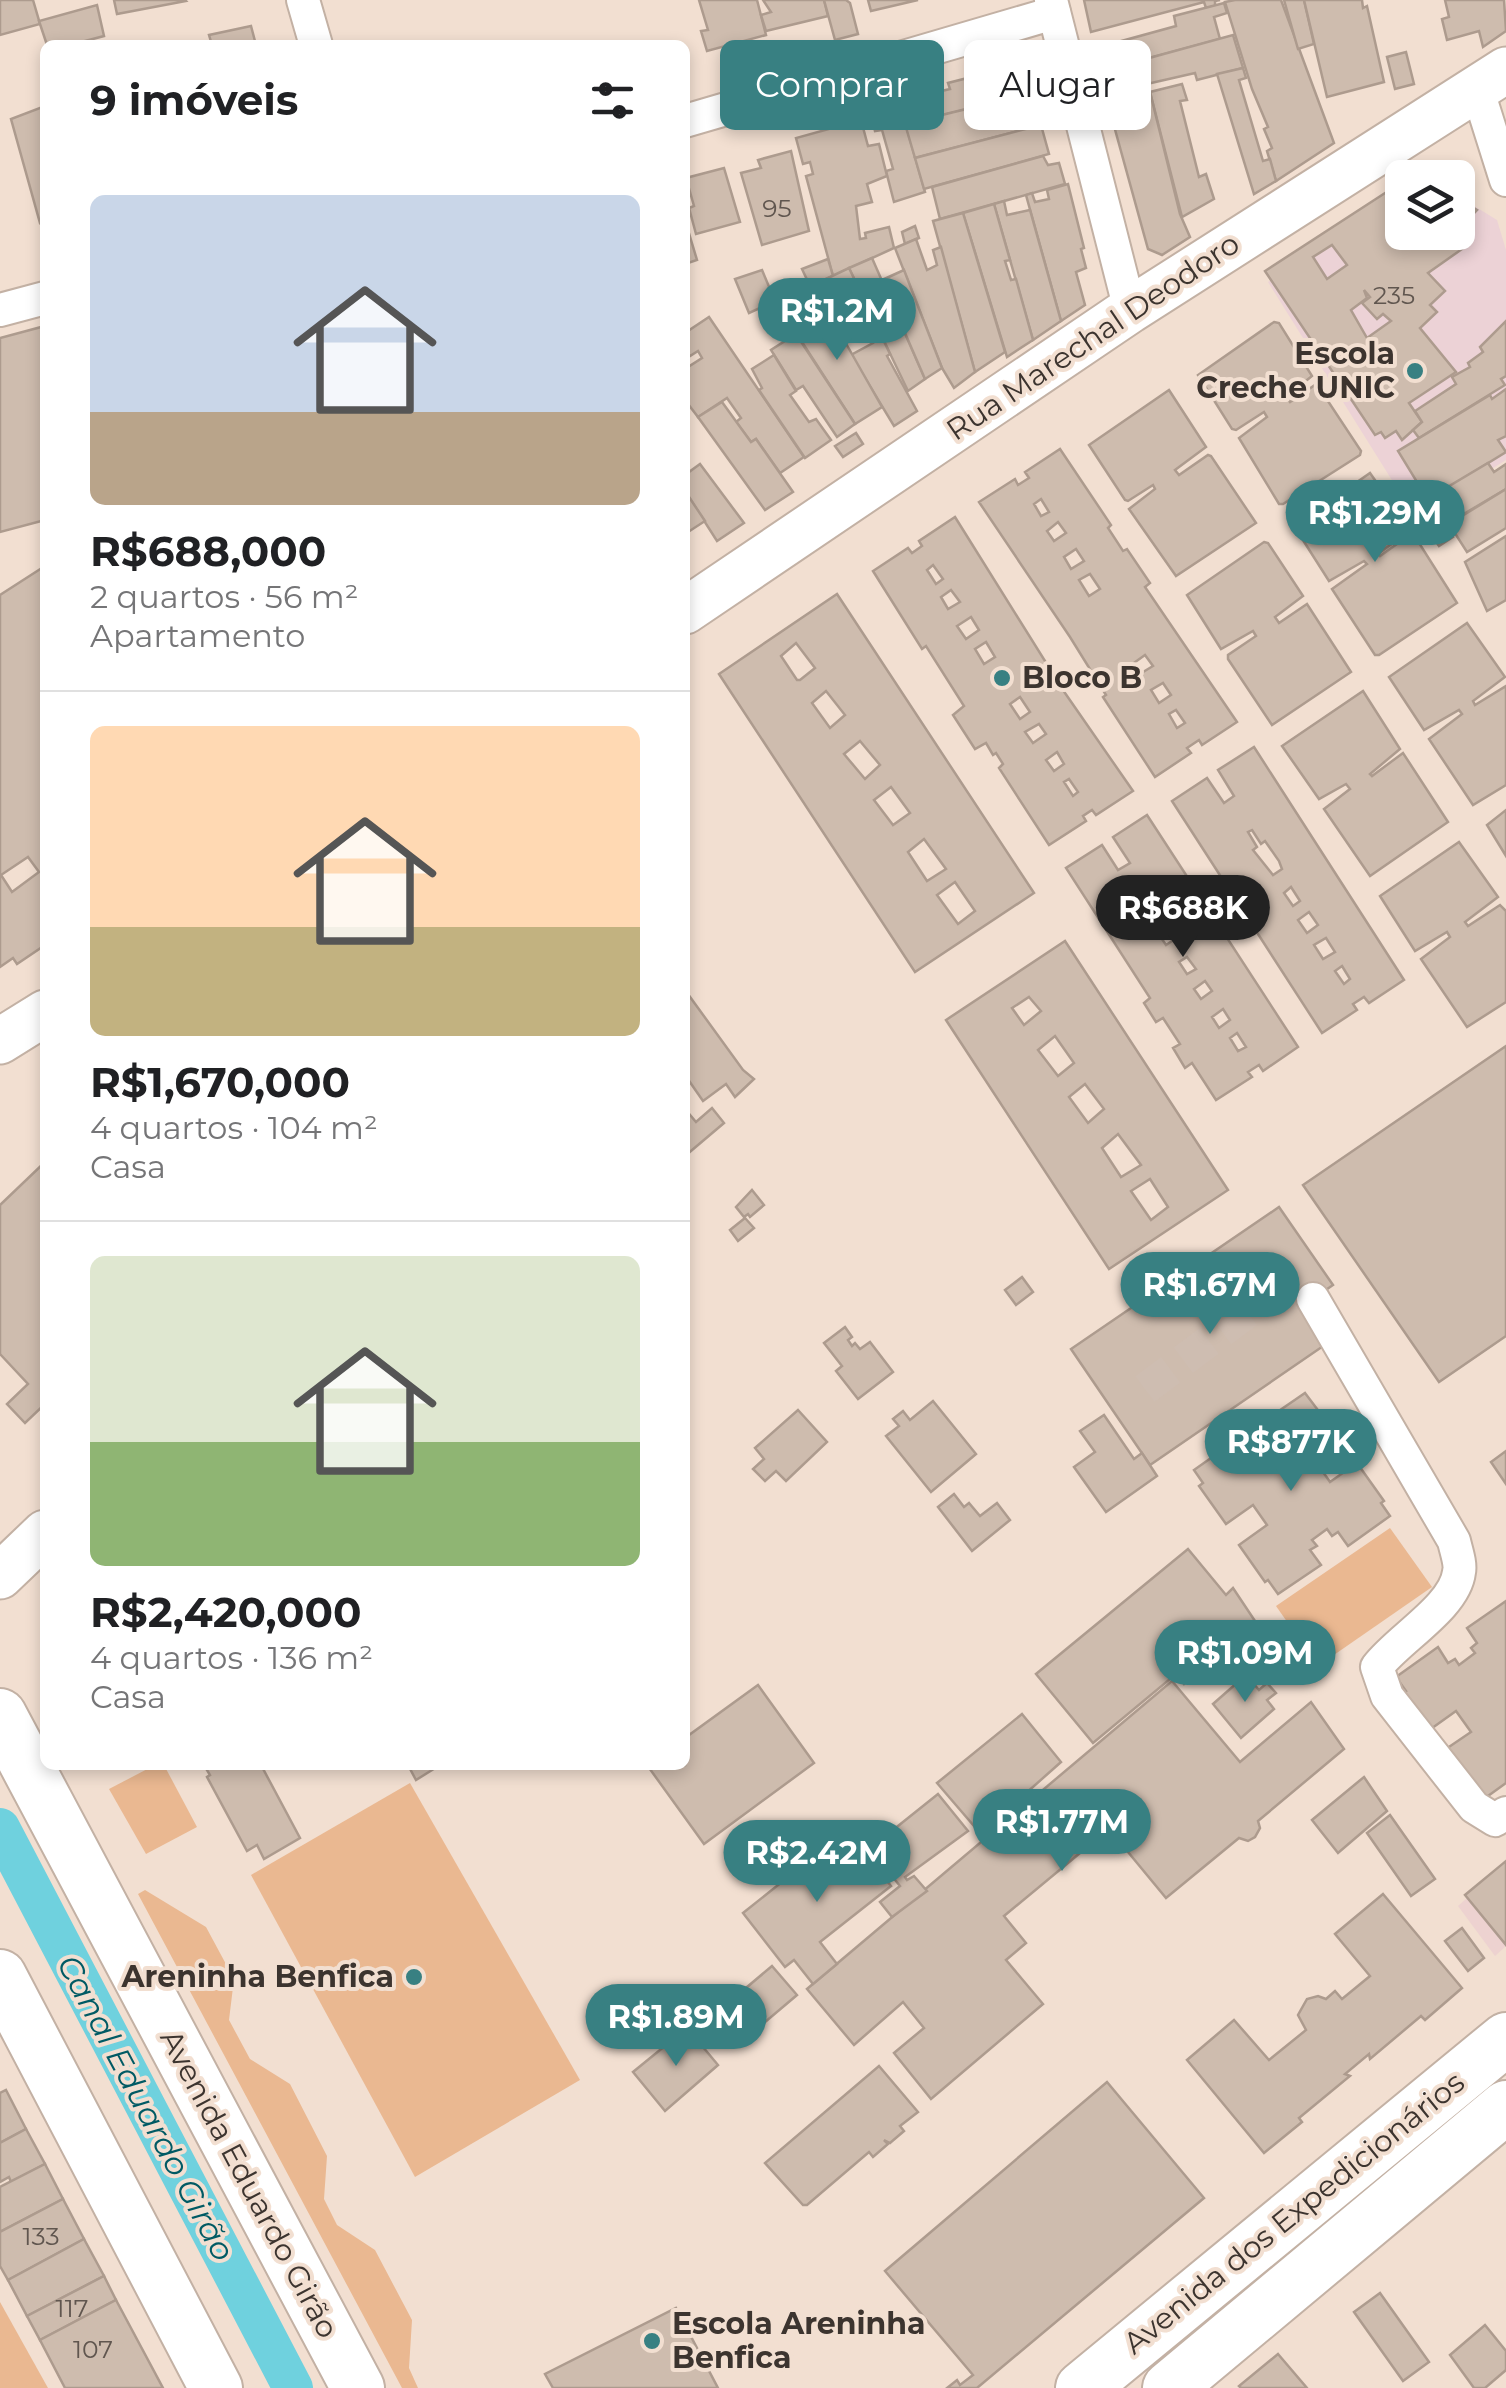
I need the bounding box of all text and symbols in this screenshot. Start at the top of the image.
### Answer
chip: Comprar [720,40,944,130]
chip: Alugar [964,40,1151,130]
icon: filters [585,73,640,128]
text: 9 imóveis [90,74,298,126]
map controls [1385,160,1475,250]
button: layers [1385,160,1475,250]
house number: 95 [762,193,792,223]
street label: Rua Marechal Deodoro [939,225,1246,449]
icon: home [275,260,455,440]
pin: R$1.2M [756,278,918,363]
house number: 235 [1373,280,1415,310]
text: R$1.2M [780,291,894,330]
place label: Escola Creche UNIC [1196,335,1395,406]
marker: Escola Creche UNIC [1404,360,1426,382]
pin: R$1.29M [1283,480,1467,565]
text: R$1.29M [1308,493,1442,532]
text: R$688,000 [90,525,326,577]
text: 2 quartos · 56 m² [90,577,359,616]
text: Apartamento [90,616,305,655]
place label: Bloco B [1022,659,1142,696]
marker: Bloco B [991,667,1013,689]
icon: home [275,791,455,971]
pin: R$688K [1102,875,1264,960]
text: R$688K [1118,888,1248,927]
text: R$1,670,000 [90,1056,350,1108]
text: 4 quartos · 104 m² [90,1108,378,1147]
text: Casa [90,1147,166,1186]
pin: R$1.67M [1118,1252,1302,1337]
text: R$1.67M [1143,1265,1277,1304]
icon: home [275,1321,455,1501]
pin: R$877K [1210,1409,1372,1494]
text: R$877K [1227,1422,1355,1461]
text: R$2,420,000 [90,1586,362,1638]
pin: R$1.09M [1153,1620,1337,1705]
text: R$1.09M [1177,1633,1313,1672]
text: 4 quartos · 136 m² [90,1638,373,1677]
text: Casa [90,1677,166,1716]
pin: R$1.77M [970,1789,1154,1874]
text: R$1.77M [995,1802,1129,1841]
pin: R$2.42M [725,1820,909,1905]
text: R$2.42M [745,1833,889,1872]
water label: Canal Eduardo Girão [49,1948,244,2267]
place label: Areninha Benfica [121,1958,394,1995]
marker: Areninha Benfica [403,1966,425,1988]
pin: R$1.89M [584,1984,768,2069]
text: R$1.89M [608,1997,744,2036]
street label: Avenida Eduardo Girão [152,2023,347,2344]
street label: Avenida dos Expedicionários [1116,2064,1472,2362]
house number: 133 [22,2221,60,2251]
house number: 117 [56,2293,88,2323]
place label: Escola Areninha Benfica [672,2305,925,2376]
marker: Escola Areninha Benfica [641,2330,663,2352]
house number: 107 [73,2334,113,2364]

